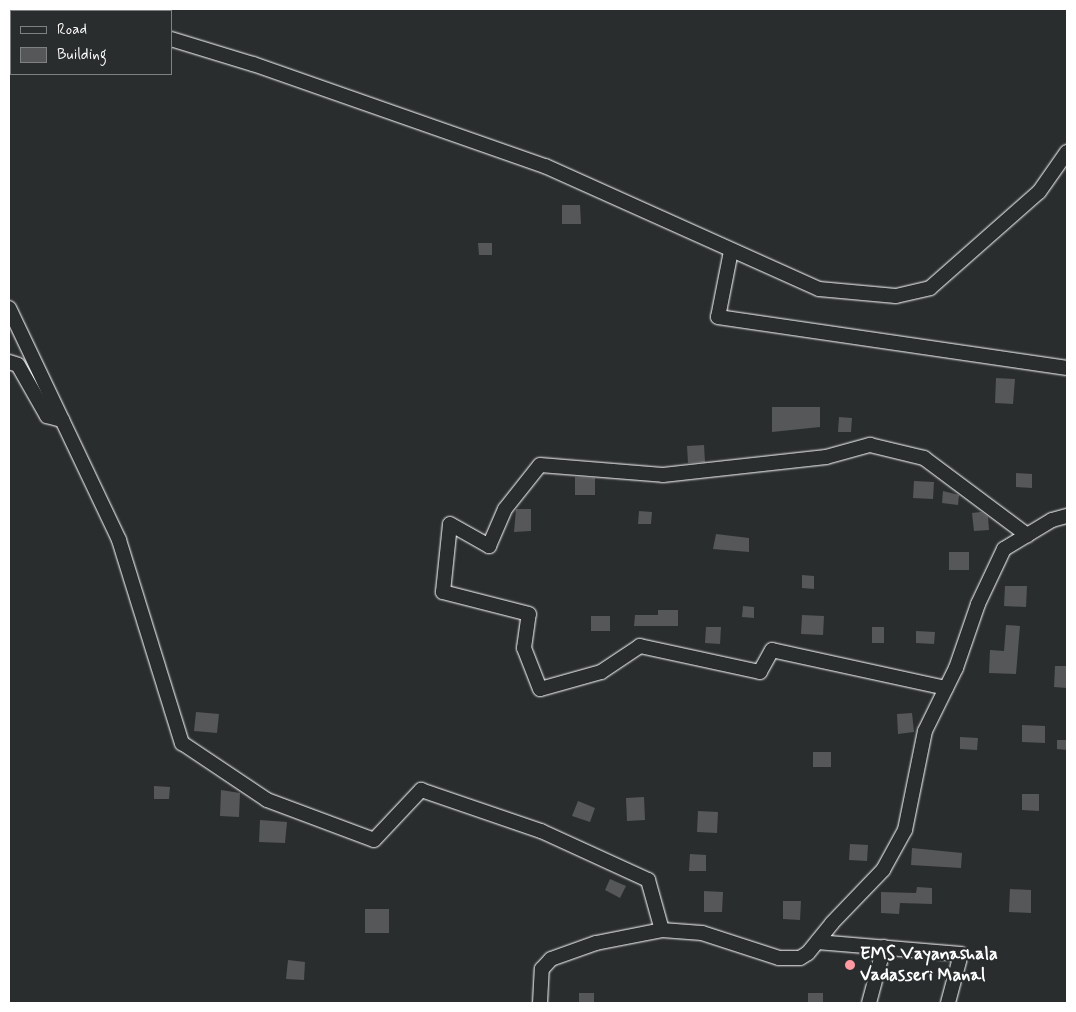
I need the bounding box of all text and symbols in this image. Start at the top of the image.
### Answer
legend [10,10,172,75]
text: Road [57,20,87,40]
text: Building [57,45,107,65]
place label: EMS Vayanashala Vadasseri Manal [860,944,1000,986]
marker: EMS Vayanashala Vadasseri Manal [844,959,856,971]

